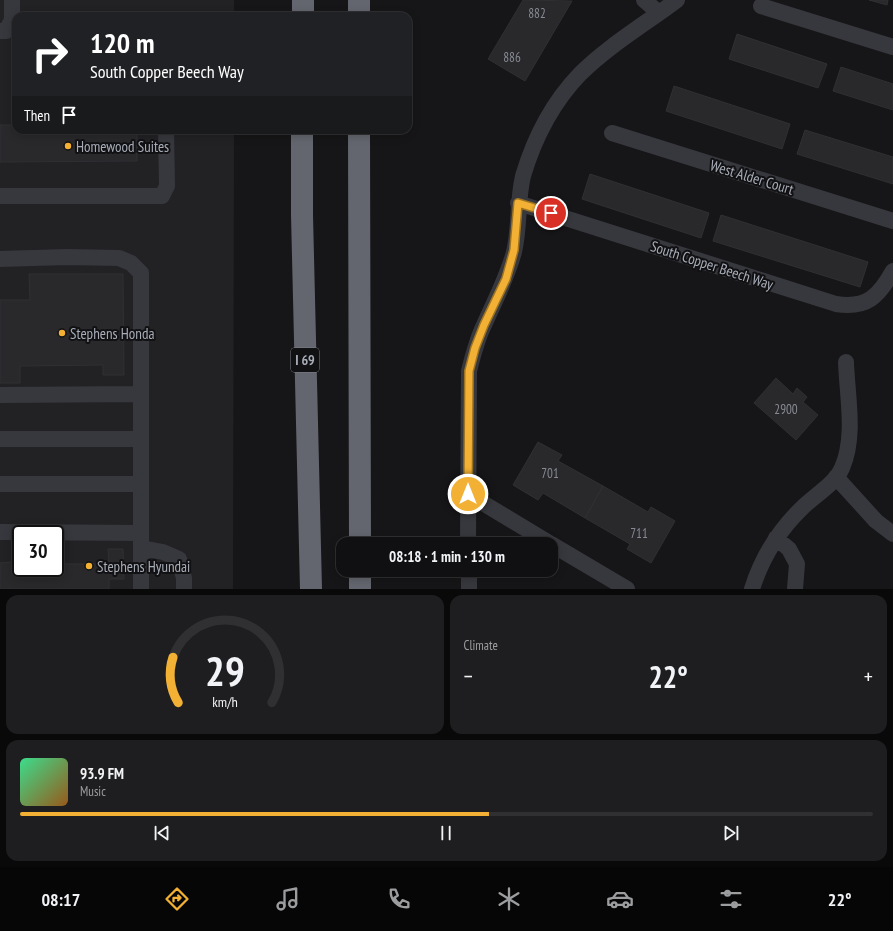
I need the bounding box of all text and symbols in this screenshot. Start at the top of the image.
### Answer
house number: 882 [528,5,546,22]
text: 120 m [90,24,154,61]
icon: right [24,28,76,80]
house number: 886 [503,49,521,66]
text: South Copper Beech Way [90,60,244,83]
icon: arrive [58,104,80,126]
text: Then [24,106,50,125]
place label: Homewood Suites [76,137,169,156]
marker: Homewood Suites [63,141,73,151]
street label: West Alder Court [708,155,796,199]
pin [534,196,568,230]
icon: arrive [540,202,562,224]
street label: South Copper Beech Way [648,236,776,294]
place label: Stephens Honda [70,324,154,343]
marker: Stephens Honda [57,328,67,338]
road number: I 69 [291,348,319,372]
house number: 2900 [774,401,798,418]
house number: 701 [541,465,559,482]
position arrow [447,473,489,515]
speed limit sign: 30 [12,525,64,577]
house number: 711 [630,525,648,542]
text: 08:18 · 1 min · 130 m [389,547,505,566]
place label: Stephens Hyundai [97,557,190,576]
marker: Stephens Hyundai [84,561,94,571]
text: Climate [464,637,498,654]
text: 29 [205,643,245,696]
text: 22° [648,657,688,696]
text: − [464,662,473,690]
text: + [864,662,873,690]
text: km/h [212,691,237,710]
text: 93.9 FM [80,764,124,783]
text: Music [80,783,106,800]
icon: previous [151,822,173,844]
icon: pause [435,822,457,844]
icon: next [720,822,742,844]
icon: directions [163,885,191,913]
icon: music [274,885,302,913]
icon: phone [385,885,413,913]
icon: climate [495,885,523,913]
icon: car [606,885,634,913]
icon: filters [717,885,745,913]
text: 08:17 [41,888,80,911]
text: 22° [828,888,852,911]

